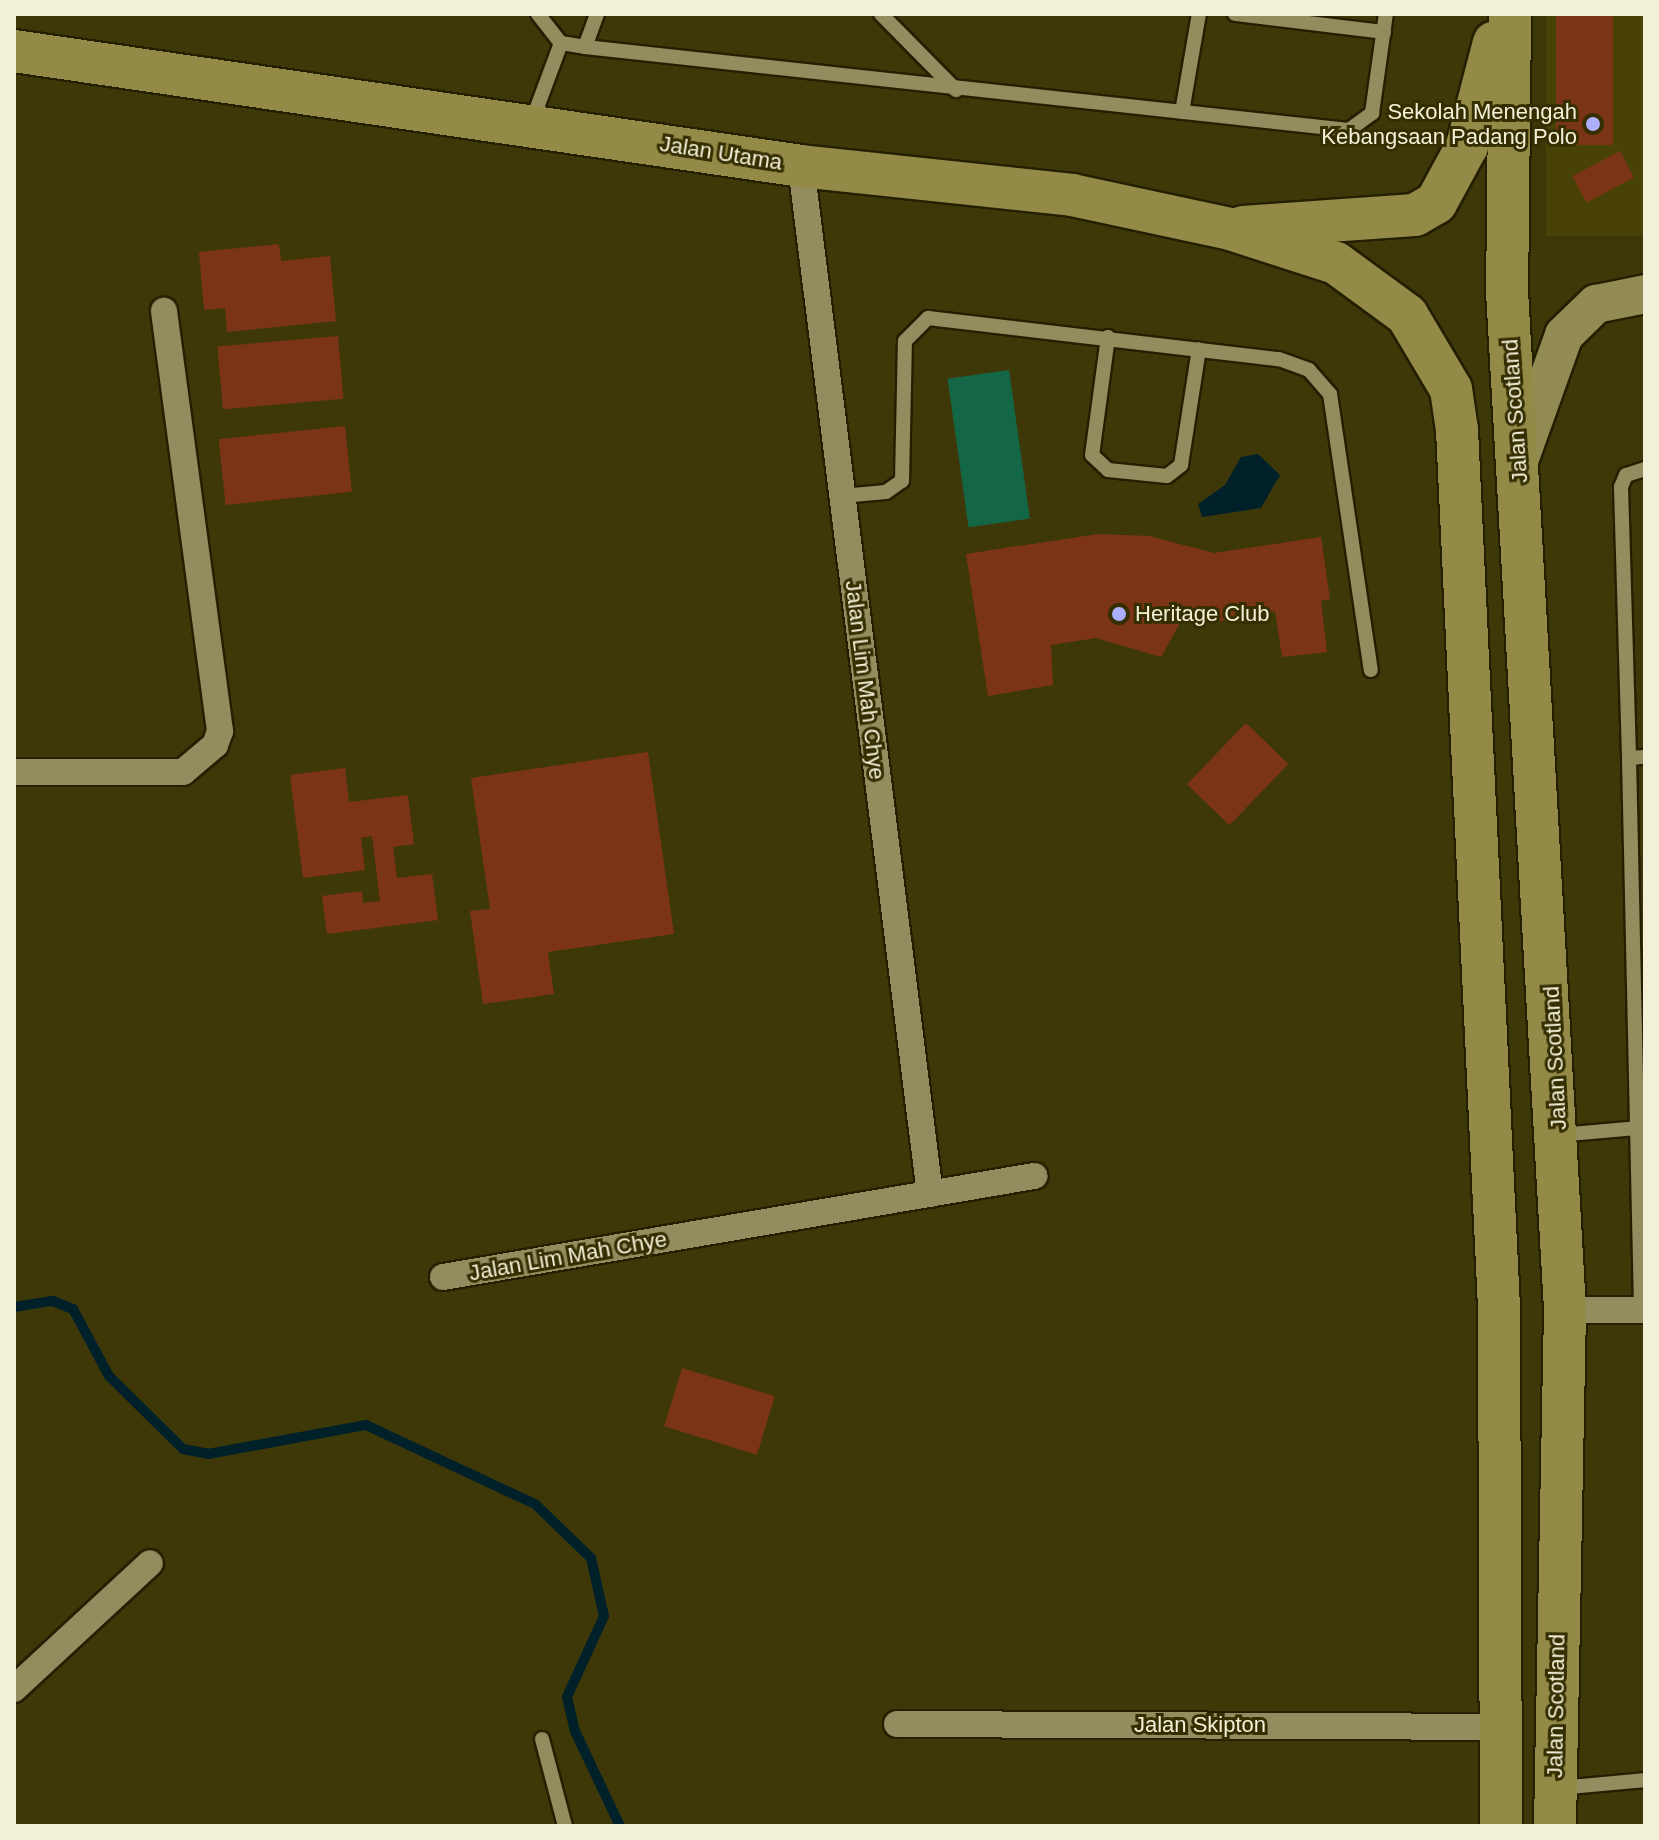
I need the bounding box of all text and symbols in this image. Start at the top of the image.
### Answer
place label: Sekolah Menengah Kebangsaan Padang Polo [1321,98,1577,150]
marker: Sekolah Menengah Kebangsaan Padang Polo [1584,115,1602,133]
street label: Jalan Utama [658,130,784,176]
street label: Jalan Scotland [1497,338,1533,484]
street label: Jalan Lim Mah Chye [840,579,890,781]
place label: Heritage Club [1135,601,1270,627]
marker: Heritage Club [1110,605,1128,623]
street label: Jalan Scotland [1538,985,1572,1131]
street label: Jalan Lim Mah Chye [467,1226,669,1286]
street label: Jalan Scotland [1542,1634,1570,1778]
street label: Jalan Skipton [1134,1712,1266,1738]

